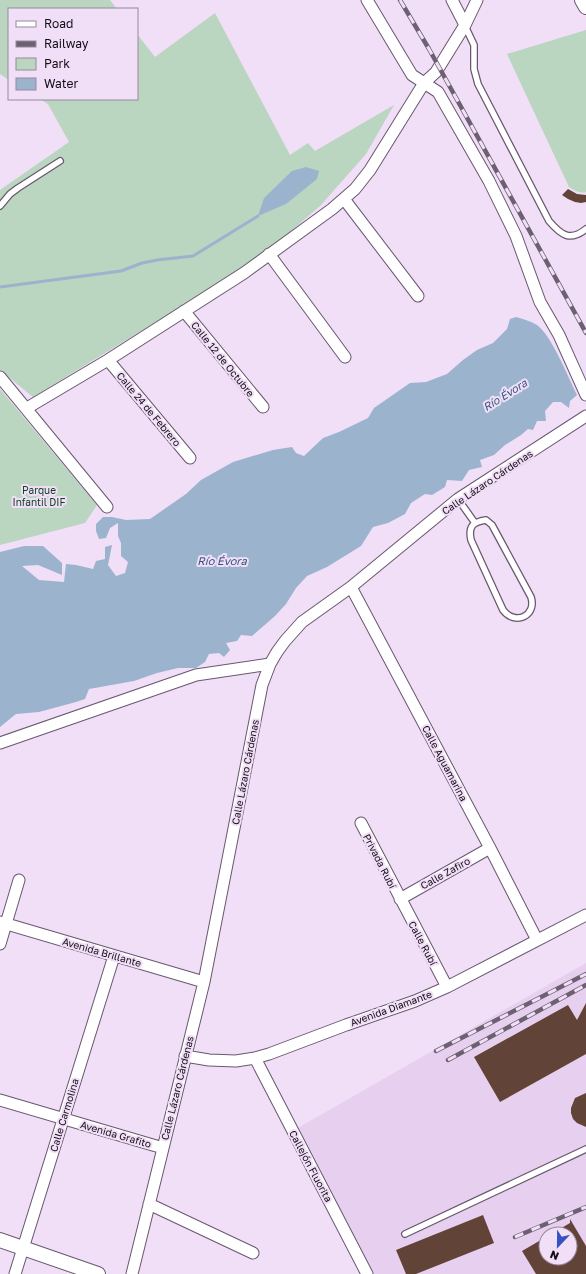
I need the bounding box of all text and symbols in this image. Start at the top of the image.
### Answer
legend [8,8,138,100]
text: Road [44,16,73,31]
text: Railway [44,36,89,51]
text: Park [44,56,70,71]
text: Water [44,76,78,91]
street label: Calle 12 de Octubre [189,319,257,399]
street label: Calle 24 de Febrero [114,369,184,449]
water label: Río Évora [480,376,530,413]
street label: Calle Lázaro Cárdenas [439,447,535,517]
park label: Parque Infantil DIF [13,484,65,508]
water label: Río Évora [197,554,247,567]
street label: Calle Lázaro Cárdenas [229,718,261,826]
street label: Calle Aguamarina [420,723,470,803]
street label: Privada Rubí [361,832,400,892]
street label: Calle Zafiro [418,854,472,892]
street label: Calle Rubí [406,919,440,968]
street label: Avenida Brillante [61,935,143,969]
street label: Avenida Diamante [348,988,434,1028]
street label: Calle Lázaro Cárdenas [158,1035,196,1141]
street label: Calle Carmolina [47,1077,81,1153]
street label: Avenida Grafito [79,1118,153,1150]
street label: Callejón Fluorita [287,1128,335,1204]
north arrow [538,1226,578,1266]
text: N [548,1248,560,1263]

